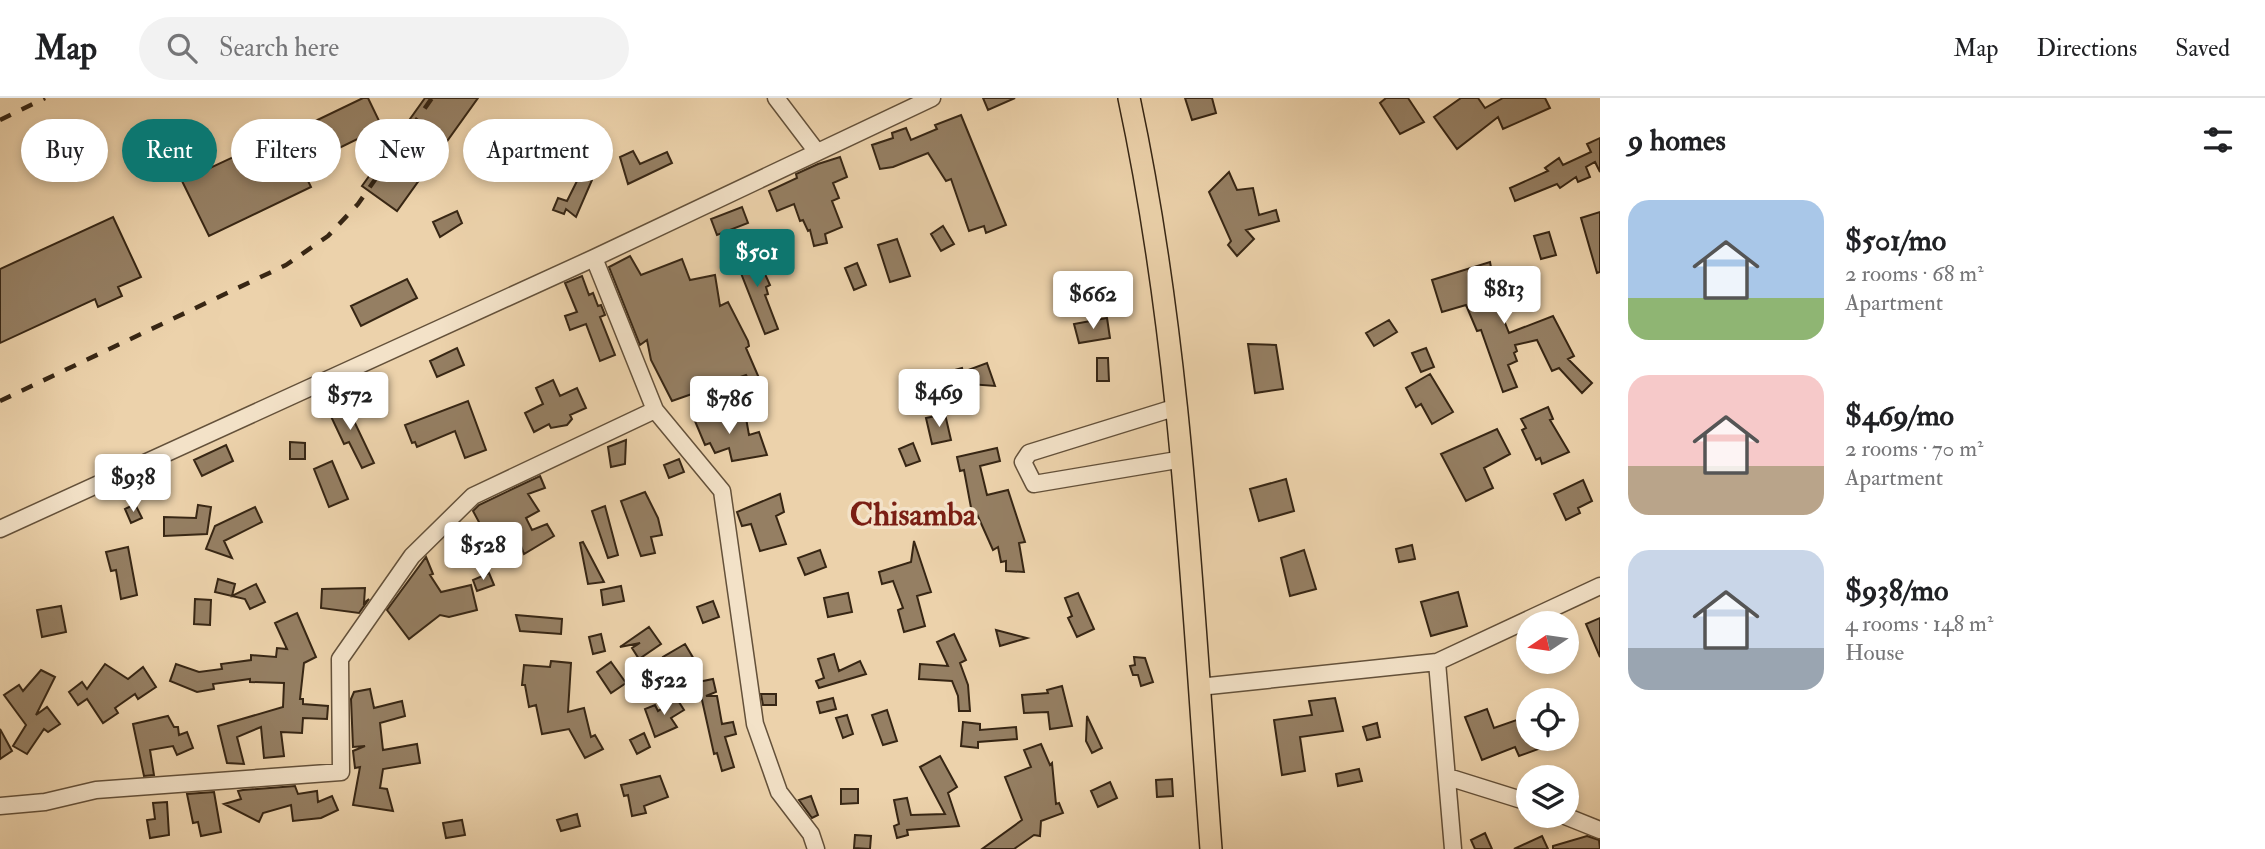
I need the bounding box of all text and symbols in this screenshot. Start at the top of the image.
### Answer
search box [139,17,629,80]
text: Map [35,28,97,69]
icon: search [163,29,201,67]
text: Search here [219,32,339,64]
text: Map [1953,33,1998,64]
text: Directions [2036,33,2137,64]
text: Saved [2175,33,2230,64]
chip: Buy [21,119,108,182]
chip: Rent [122,119,217,182]
chip: Filters [231,119,341,182]
chip: New [355,119,449,182]
chip: Apartment [463,119,613,182]
icon: filters [2199,121,2237,159]
text: 9 homes [1628,122,1726,159]
text: $501/mo [1845,222,1946,259]
icon: home [1684,228,1768,312]
pin: $501 [716,230,798,289]
text: $501 [736,237,778,266]
text: 2 rooms · 68 m² [1845,259,1984,288]
pin: $813 [1463,266,1545,326]
pin: $662 [1052,272,1134,331]
text: $813 [1484,274,1524,303]
text: $662 [1069,279,1117,308]
text: Apartment [1845,288,1943,317]
pin: $469 [898,370,980,429]
pin: $572 [309,372,391,432]
pin: $786 [688,376,770,436]
text: $469 [915,377,963,406]
text: $572 [327,380,373,409]
text: $786 [706,384,752,413]
text: $469/mo [1845,397,1954,434]
icon: home [1684,403,1768,487]
text: 2 rooms · 70 m² [1845,434,1984,463]
pin: $938 [92,454,174,514]
text: $938 [111,462,155,491]
text: Apartment [1845,463,1943,492]
district label: Chisamba [850,495,977,535]
pin: $528 [442,522,524,582]
text: $528 [460,530,506,559]
text: $938/mo [1845,572,1948,609]
icon: home [1684,578,1768,662]
text: 4 rooms · 148 m² [1845,609,1993,638]
north arrow [1516,611,1578,674]
map controls [1516,611,1579,828]
text: House [1845,638,1904,667]
pin: $522 [623,658,705,717]
text: $522 [641,665,687,694]
button: locate [1516,688,1579,751]
button: layers [1516,765,1579,828]

